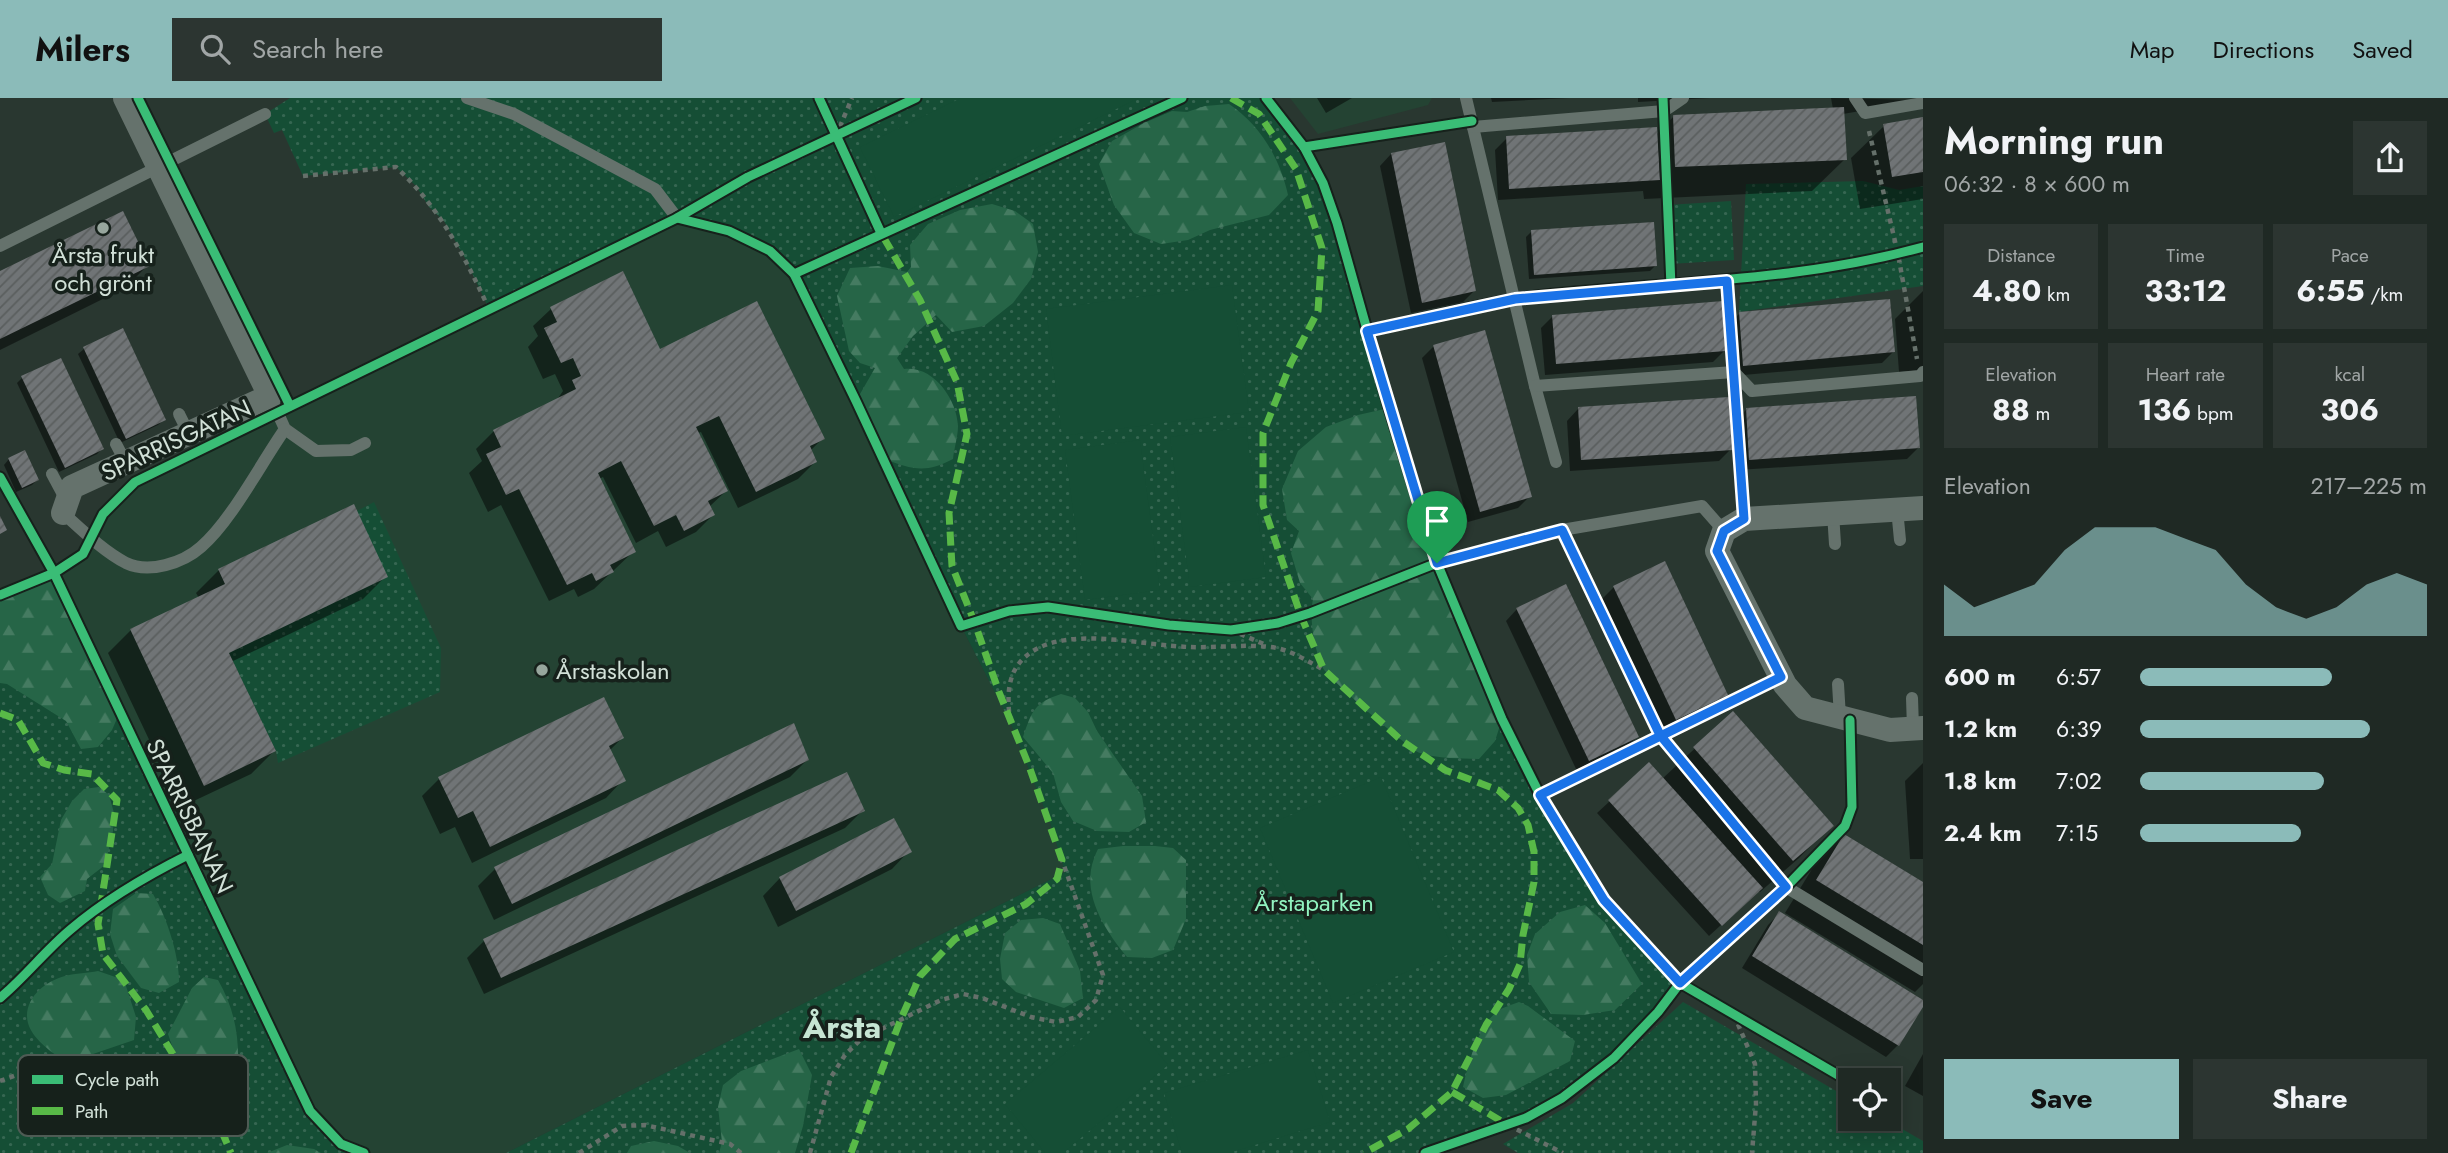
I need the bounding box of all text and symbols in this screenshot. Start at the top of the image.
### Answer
search box [172,18,662,81]
text: Milers [35,26,130,73]
icon: search [196,30,234,68]
text: Search here [252,30,383,68]
text: Map [2130,32,2175,67]
text: Directions [2213,32,2314,67]
text: Saved [2352,32,2413,67]
text: Morning run [1944,113,2164,168]
button: share [2353,121,2427,195]
text: 06:32 · 8 × 600 m [1944,167,2130,201]
marker: Årsta frukt och grönt [95,220,111,236]
place label: Årsta frukt och grönt [52,237,154,300]
text: Distance [1987,242,2055,269]
text: Time [2166,242,2205,269]
text: Pace [2331,242,2369,269]
text: 4.80 [1972,269,2041,312]
text: 33:12 [2145,269,2226,312]
text: 6:55 [2296,269,2365,312]
text: km [2041,281,2070,308]
text: /km [2365,281,2403,308]
text: Elevation [1985,361,2057,388]
text: Heart rate [2146,361,2225,388]
text: kcal [2334,361,2365,388]
text: 88 [1992,388,2030,431]
text: 136 [2137,388,2191,431]
text: 306 [2321,388,2379,431]
street label: SPARRISGATAN [95,390,257,490]
text: m [2030,400,2050,427]
text: bpm [2191,400,2234,427]
text: Elevation [1944,469,2031,503]
text: 217–225 m [2310,469,2427,503]
pin [1407,491,1467,563]
icon: arrive [1418,502,1456,540]
place label: Årstaskolan [556,653,670,688]
text: 600 m [1944,660,2016,694]
text: 6:57 [2056,660,2101,694]
marker: Årstaskolan [534,662,550,678]
text: 1.2 km [1944,712,2017,746]
text: 6:39 [2056,712,2102,746]
street label: SPARRISBANAN [137,733,243,899]
text: 1.8 km [1944,764,2017,798]
text: 7:02 [2056,764,2102,798]
text: 2.4 km [1944,816,2022,850]
text: 7:15 [2056,816,2098,850]
park label: Årstaparken [1254,885,1374,920]
district label: Årsta [802,1004,881,1050]
legend [18,1055,248,1136]
button: Save [1944,1059,2179,1139]
button: Share [2193,1059,2427,1139]
text: Cycle path [75,1066,160,1093]
map controls [1838,1068,1901,1131]
button: locate [1838,1068,1901,1131]
text: Path [75,1098,109,1125]

